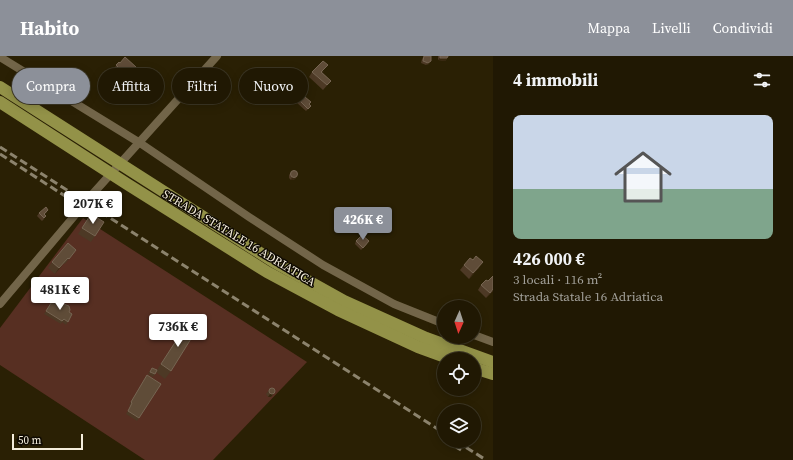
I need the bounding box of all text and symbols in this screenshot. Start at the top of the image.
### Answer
text: Habito [20,15,79,41]
text: Mappa [588,18,630,38]
text: Livelli [652,18,691,38]
text: Condividi [713,18,773,38]
chip: Compra [12,68,90,104]
chip: Affitta [98,68,164,104]
chip: Filtri [172,68,231,104]
chip: Nuovo [239,68,308,104]
text: 4 immobili [513,68,598,92]
icon: filters [751,69,773,91]
icon: home [607,141,679,213]
street label: STRADA STATALE 16 ADRIATICA [160,186,318,290]
pin: 207K € [60,191,126,225]
text: 207K € [73,195,113,212]
pin: 426K € [330,207,396,241]
text: 426K € [343,211,383,228]
text: 426 000 € [513,247,585,271]
text: 3 locali · 116 m² [513,271,602,288]
pin: 481K € [27,277,93,311]
text: 481K € [40,281,80,298]
text: Strada Statale 16 Adriatica [513,288,663,305]
north arrow [437,300,481,344]
map controls [437,300,481,448]
pin: 736K € [145,314,211,348]
text: 736K € [158,318,198,335]
button: locate [437,352,481,396]
button: layers [437,404,481,448]
scale bar [12,432,83,451]
text: 50 m [18,433,41,448]

